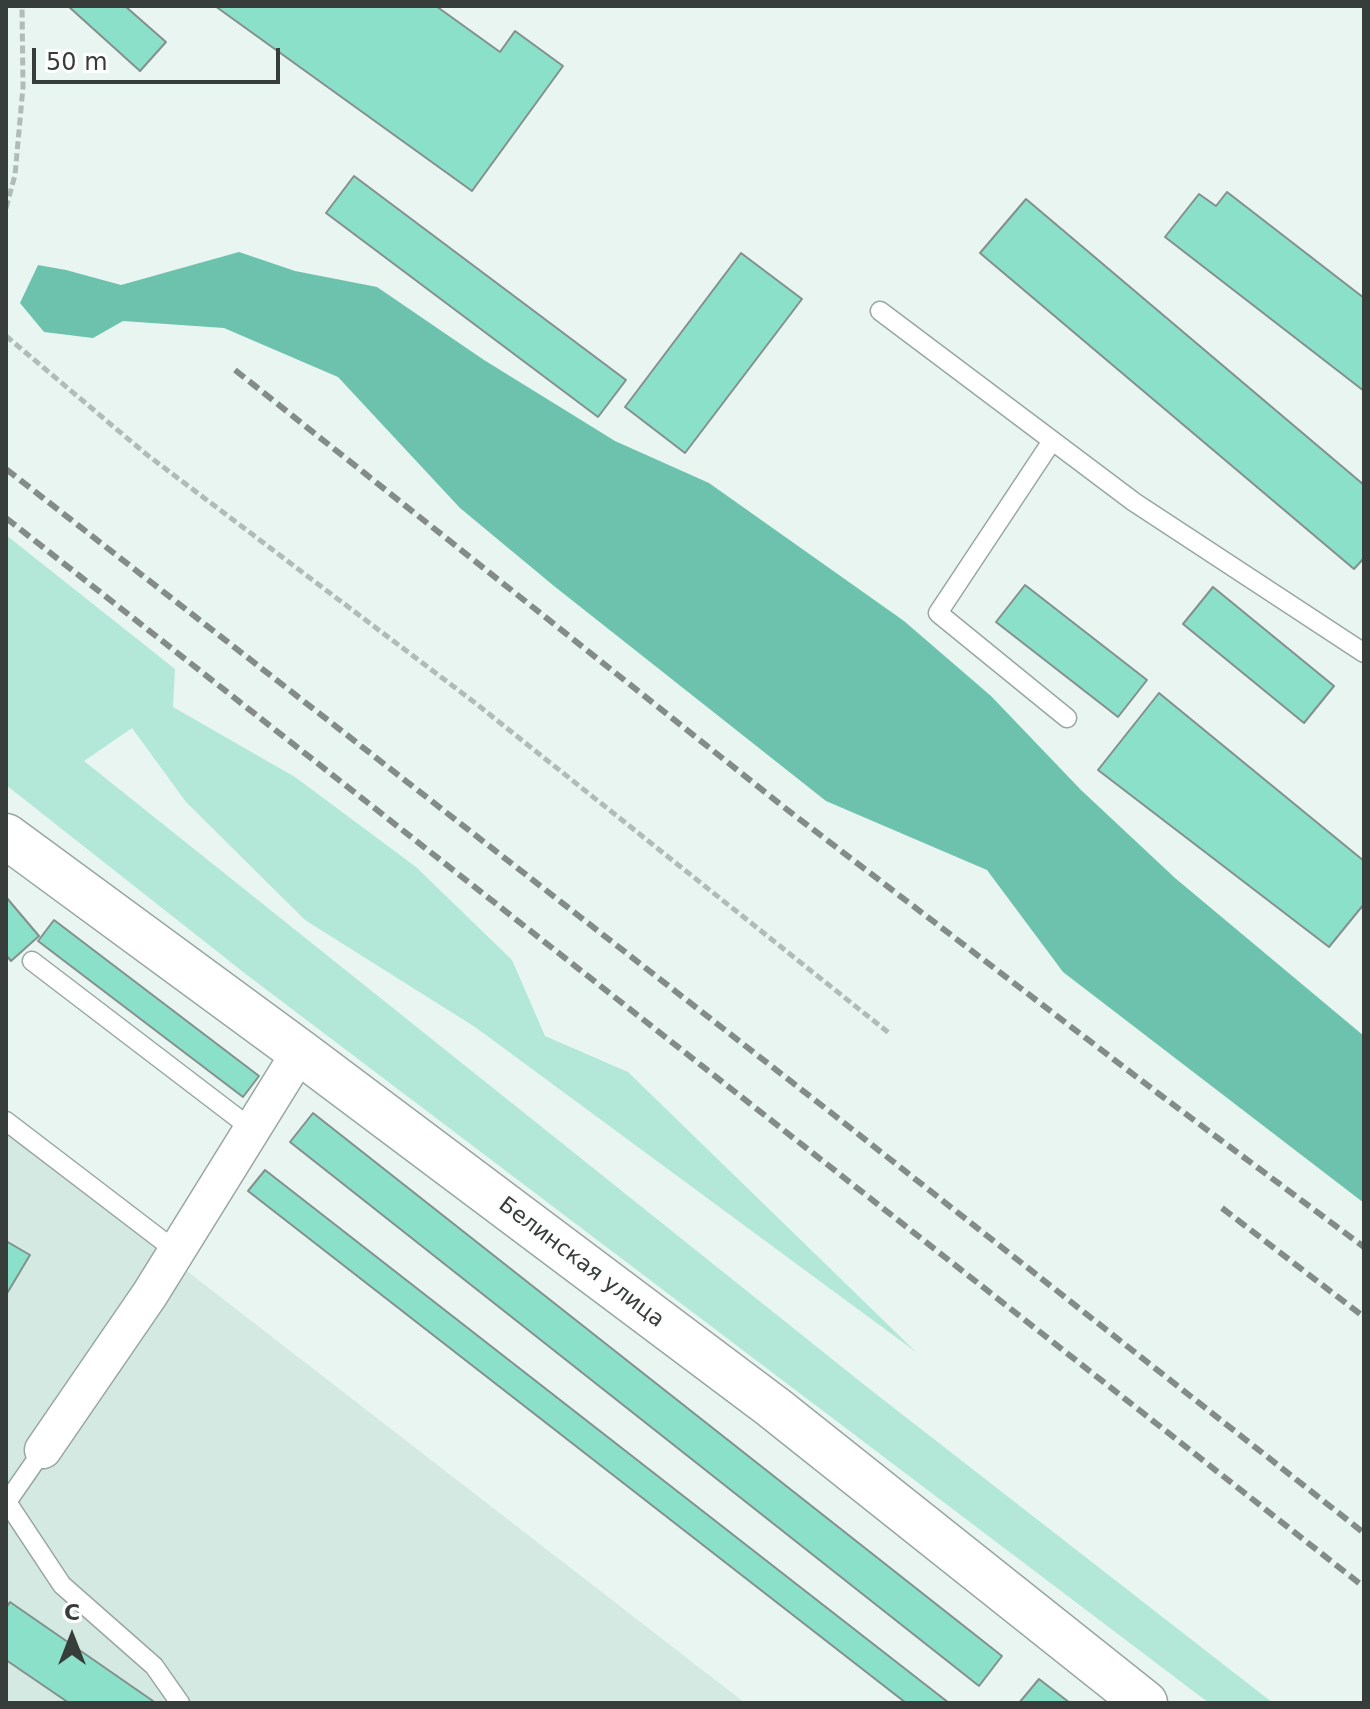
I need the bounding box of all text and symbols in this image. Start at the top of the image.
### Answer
scale bar [36,32,284,82]
text: 50 m [46,48,108,76]
street label: Белинская улица [493,1192,669,1334]
north arrow [32,1597,112,1677]
text: С [64,1600,80,1625]

